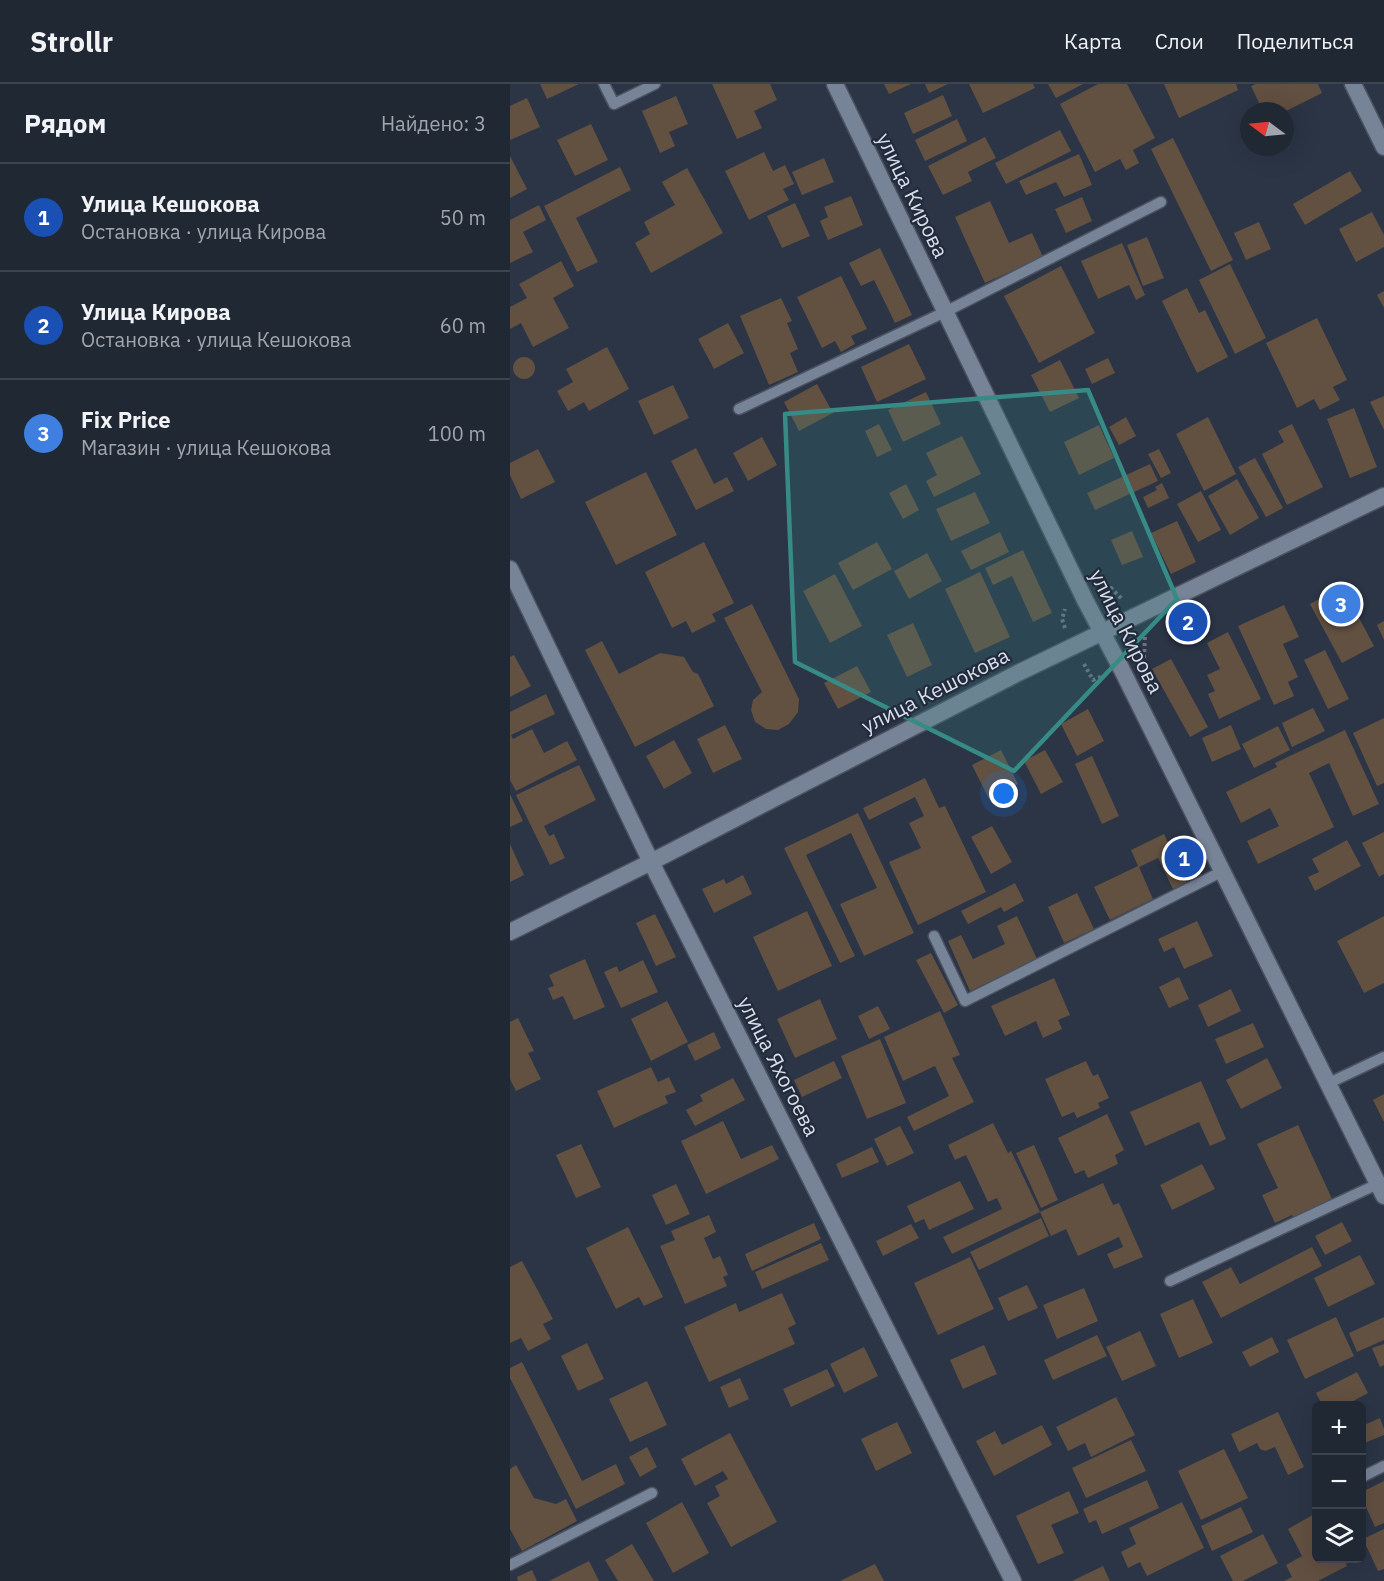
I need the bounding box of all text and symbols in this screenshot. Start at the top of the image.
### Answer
text: Strollr [30,23,113,60]
text: Карта [1064,27,1122,55]
text: Слои [1155,27,1204,55]
text: Поделиться [1237,27,1354,55]
north arrow [1240,102,1294,156]
text: Рядом [24,106,106,140]
text: Найдено: 3 [381,110,486,137]
street label: улица Кирова [871,128,955,262]
text: Улица Кешокова [81,189,260,218]
text: 1 [38,204,50,231]
text: 50 m [440,204,486,231]
text: Остановка · улица Кирова [81,218,326,245]
text: Улица Кирова [81,297,231,326]
text: 2 [38,312,50,339]
text: 60 m [440,312,486,339]
text: Остановка · улица Кешокова [81,326,351,353]
text: Fix Price [81,405,171,434]
text: 3 [38,420,50,447]
text: 100 m [428,420,486,447]
text: Магазин · улица Кешокова [81,434,331,461]
street label: улица Кирова [1084,564,1170,698]
pin: 3 [1322,582,1360,626]
pin: 2 [1168,600,1208,644]
street label: улица Кешокова [856,641,1014,739]
your location [989,779,1018,808]
pin: 1 [1164,836,1204,880]
street label: улица Яхогоева [732,991,826,1141]
map controls [1312,1401,1366,1563]
button: + [1312,1401,1366,1455]
button: − [1312,1455,1366,1509]
button: layers [1312,1509,1366,1563]

